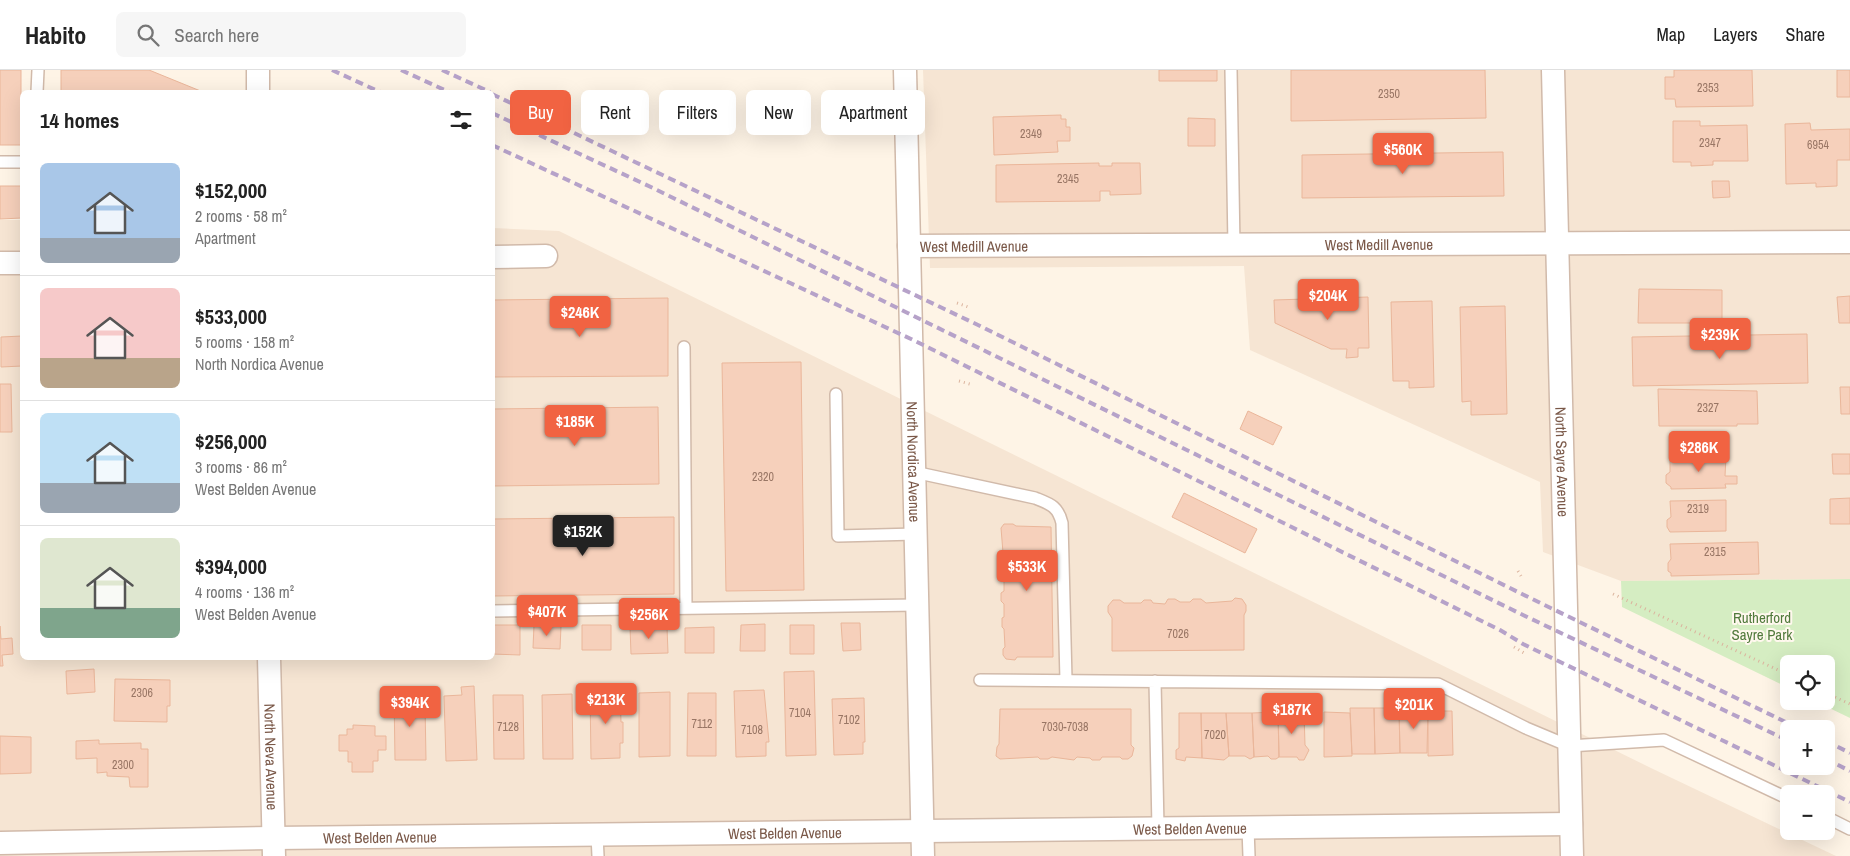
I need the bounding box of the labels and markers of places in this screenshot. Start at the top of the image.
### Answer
pin: $560K [1368,132,1438,175]
pin: $204K [1293,278,1363,321]
pin: $246K [545,296,615,338]
pin: $239K [1685,318,1755,360]
pin: $185K [540,404,610,447]
pin: $286K [1664,430,1734,473]
pin: $152K [548,514,618,557]
pin: $533K [992,550,1062,592]
pin: $407K [512,594,582,637]
pin: $256K [614,598,684,640]
pin: $213K [571,682,641,725]
pin: $394K [375,686,445,728]
pin: $201K [1379,688,1449,730]
pin: $187K [1257,692,1327,735]

